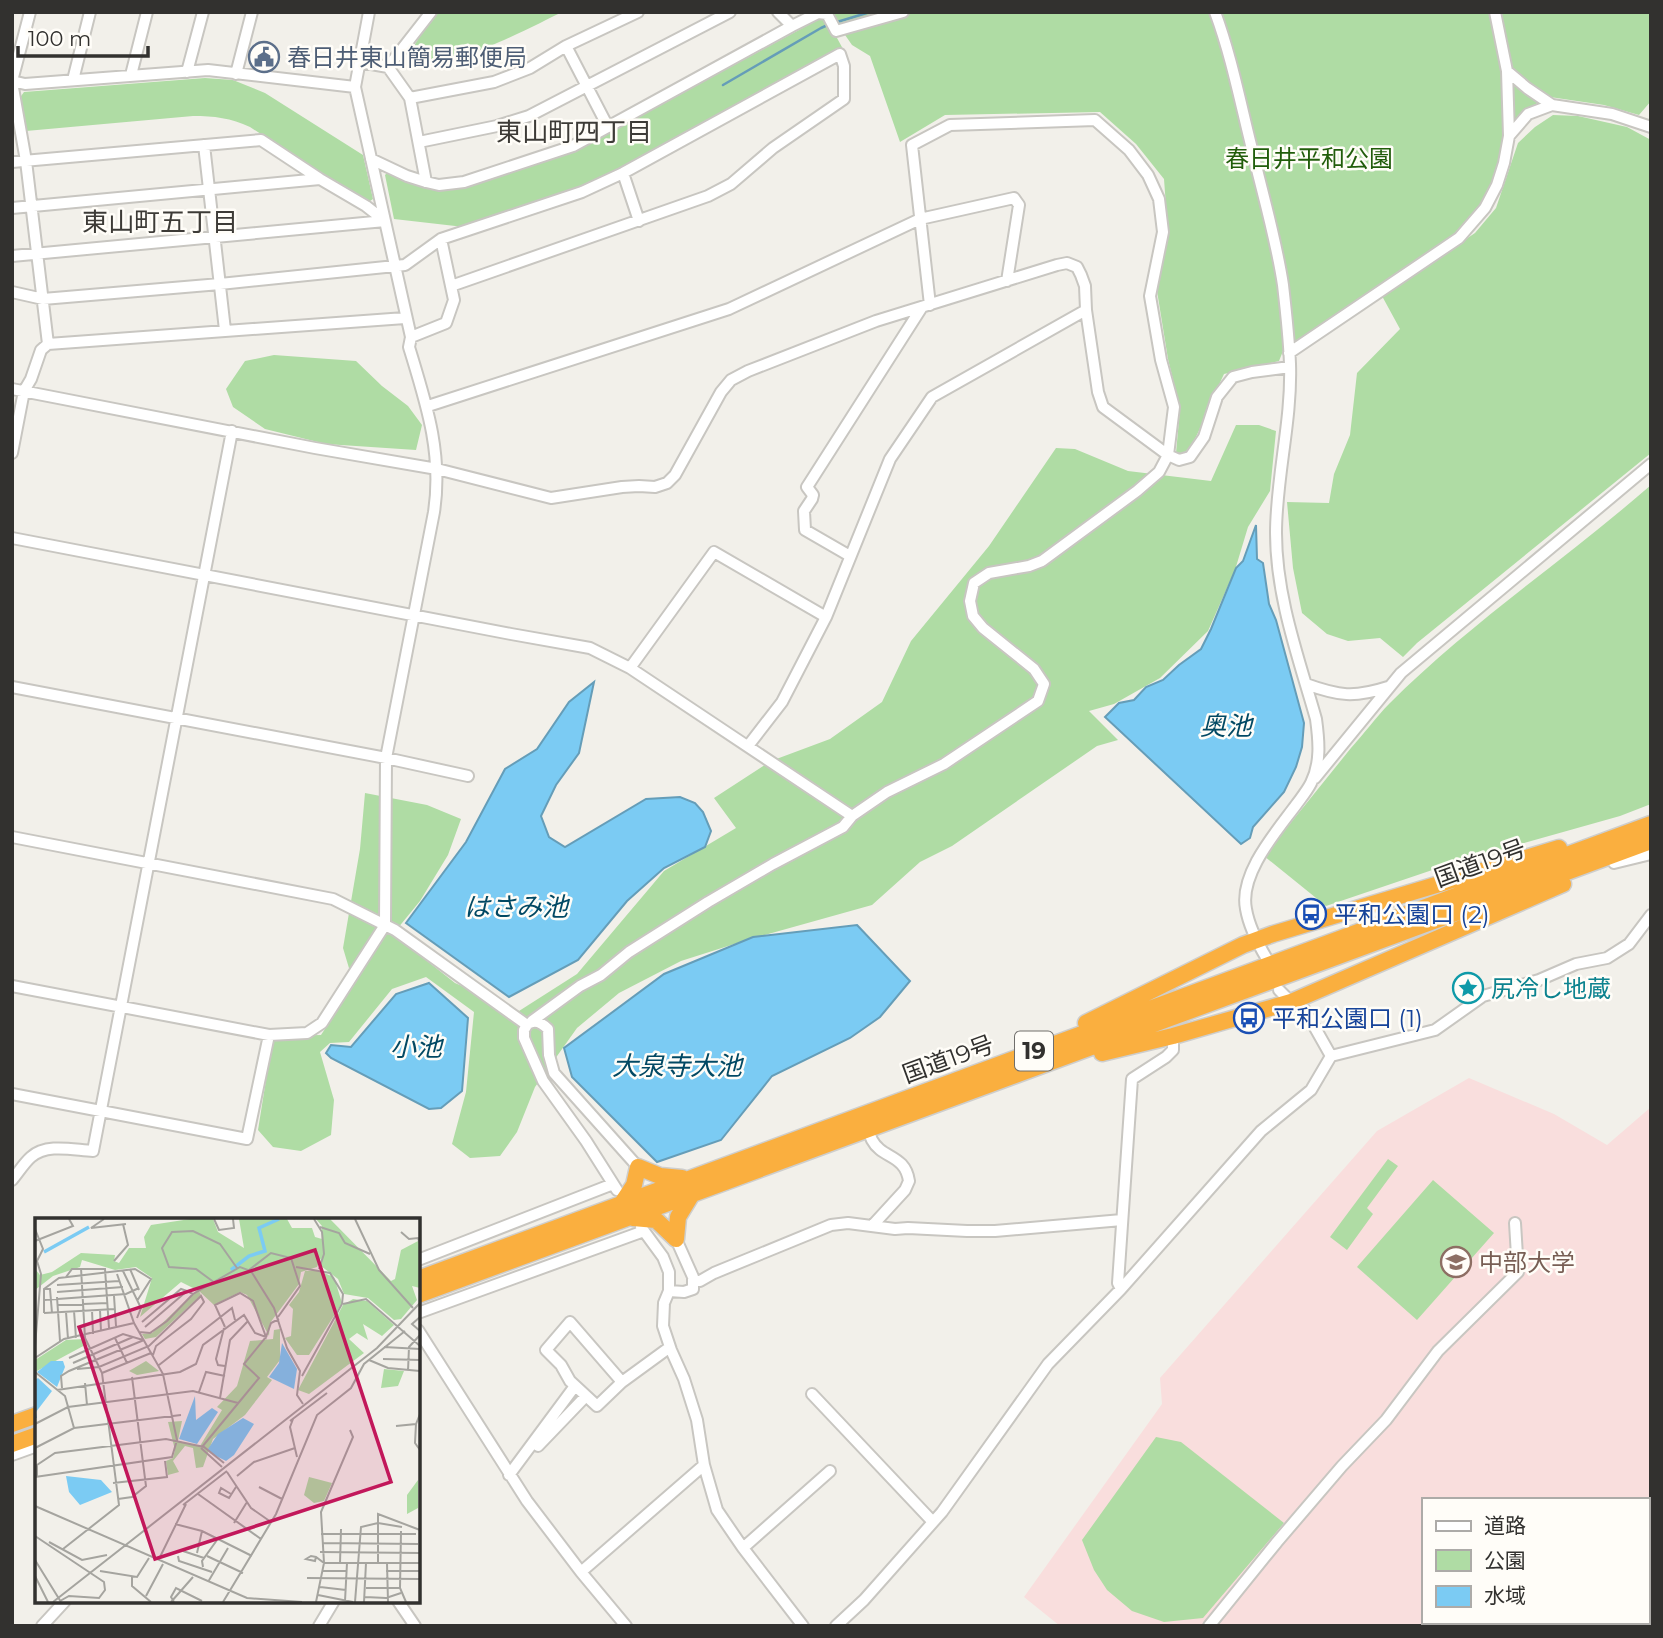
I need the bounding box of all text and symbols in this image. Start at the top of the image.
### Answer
scale bar [18,14,147,58]
text: 100 m [28,26,91,51]
public building icon: 春日井東山簡易郵便局 [247,40,281,74]
place label: 春日井東山簡易郵便局 [287,43,527,72]
district label: 東山町四丁目 [496,116,652,148]
park label: 春日井平和公園 [1225,144,1393,173]
district label: 東山町五丁目 [82,206,238,238]
water label: 奥池 [1200,710,1255,742]
street label: 国道19号 [1430,833,1530,893]
water label: はさみ池 [464,891,571,923]
bus stop icon: 平和公園口 (2) [1294,897,1328,931]
place label: 平和公園口 (2) [1334,900,1490,929]
place icon: 尻冷し地蔵 [1451,971,1485,1005]
place label: 尻冷し地蔵 [1491,974,1611,1003]
bus stop icon: 平和公園口 (1) [1232,1001,1266,1035]
place label: 平和公園口 (1) [1272,1004,1423,1033]
street label: 国道19号 [898,1029,998,1089]
water label: 小池 [390,1031,445,1063]
road number: 19 [1015,1032,1053,1070]
water label: 大泉寺大池 [612,1050,745,1082]
inset map [35,1218,420,1603]
school or university icon: 中部大学 [1439,1245,1473,1279]
place label: 中部大学 [1479,1248,1575,1277]
legend [1422,1498,1649,1624]
text: 道路 [1484,1513,1526,1538]
text: 公園 [1484,1548,1526,1573]
text: 水域 [1484,1583,1526,1608]

